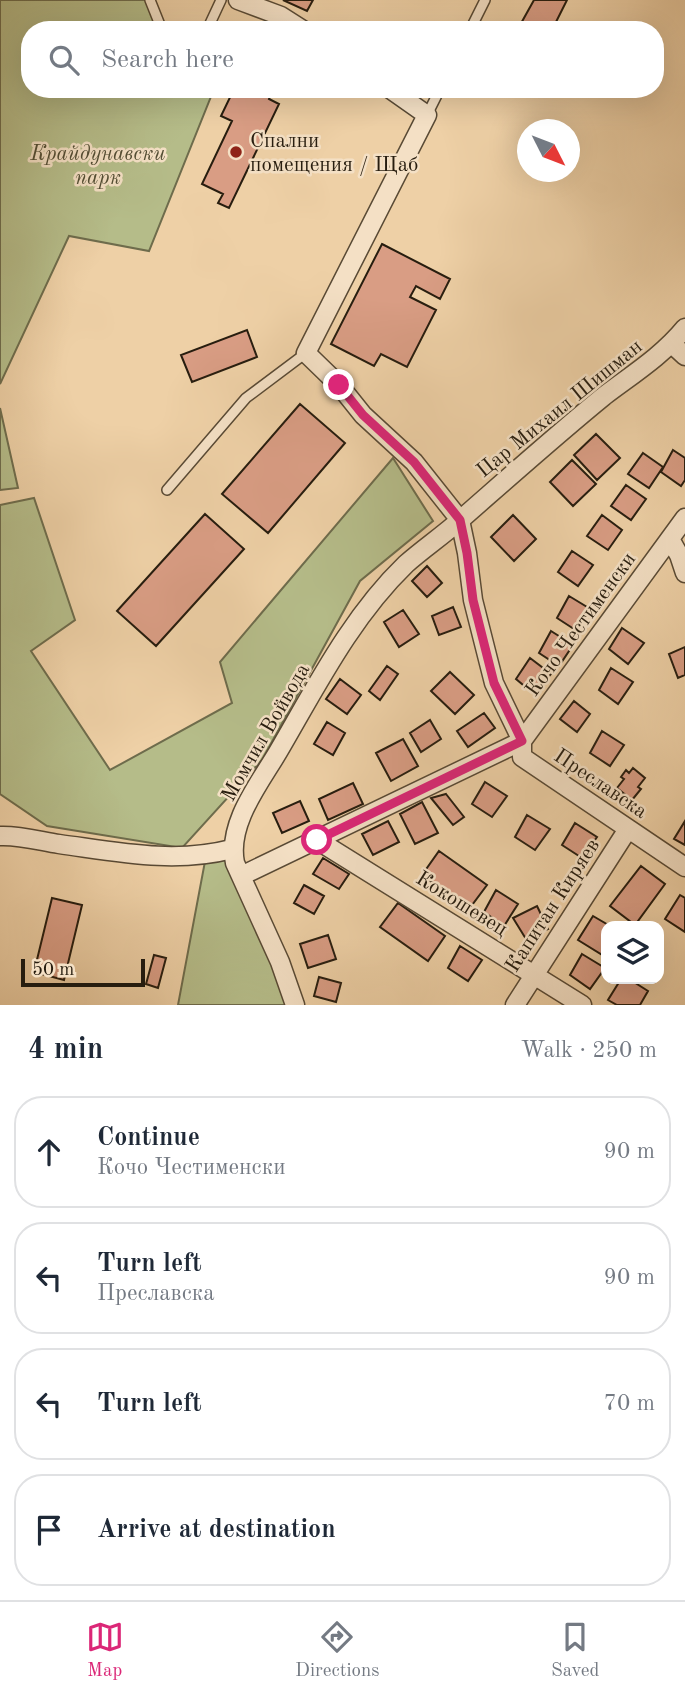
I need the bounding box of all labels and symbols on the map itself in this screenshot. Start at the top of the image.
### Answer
north arrow [517,119,580,182]
place label: Спални помещения / Щаб [250,131,418,176]
park label: Крайдунавски парк [29,144,166,189]
marker: Спални помещения / Щаб [228,144,244,160]
street label: Цар Михаил Шишман [473,336,647,482]
route end [323,369,354,400]
street label: Кочо Честименски [522,549,640,701]
street label: Момчил Войвода [218,660,314,805]
street label: Преславска [550,746,651,823]
route start [301,824,332,855]
street label: Капитан Киряев [502,835,604,976]
street label: Кокошевец [412,868,511,941]
scale bar [21,956,145,988]

